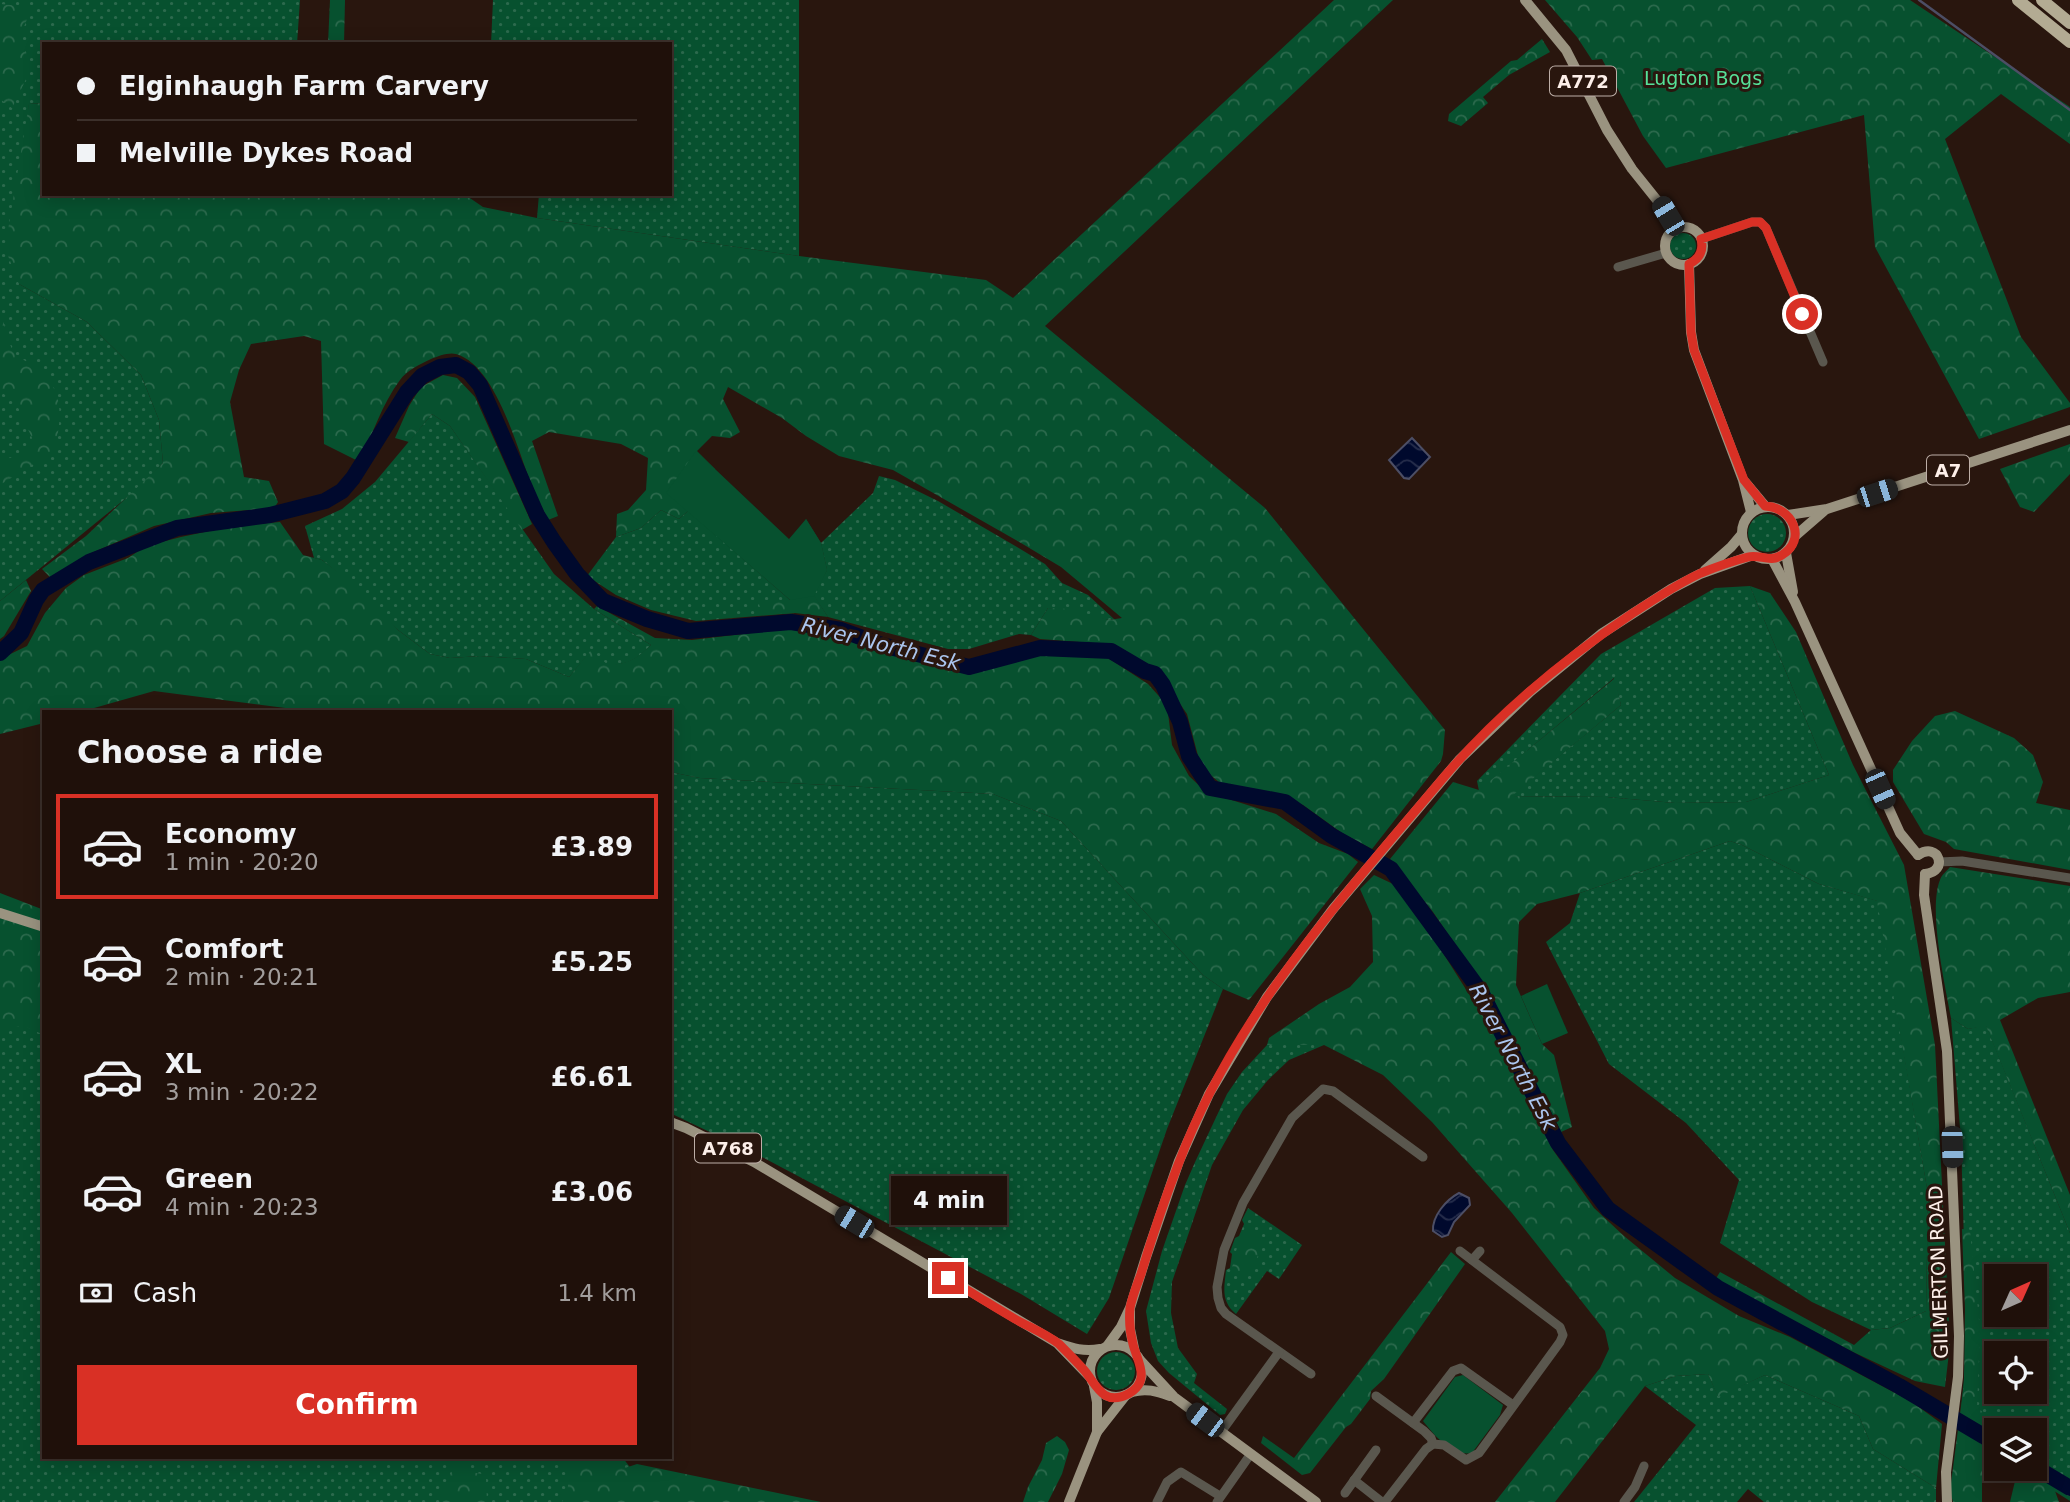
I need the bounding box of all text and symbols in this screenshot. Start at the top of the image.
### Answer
road number: A772 [1550,66,1616,96]
park label: Lugton Bogs [1644,67,1762,89]
text: Elginhaugh Farm Carvery [119,71,489,101]
text: Melville Dykes Road [119,138,413,168]
car [1649,193,1688,239]
route start [1786,298,1818,330]
road number: A7 [1927,456,1969,484]
car [1854,477,1901,509]
water label: River North Esk [799,613,964,676]
text: Choose a ride [77,733,323,771]
car [1862,766,1899,812]
icon: car [81,815,144,878]
text: Economy [165,819,296,849]
text: £3.89 [551,832,633,862]
text: 1 min · 20:20 [165,849,319,875]
icon: car [81,930,144,993]
text: Comfort [165,934,283,964]
text: £5.25 [551,947,633,977]
text: 2 min · 20:21 [165,964,319,990]
water label: River North Esk [1464,979,1562,1135]
icon: car [81,1045,144,1108]
text: XL [165,1049,202,1079]
text: £6.61 [551,1062,633,1092]
text: 3 min · 20:22 [165,1079,319,1105]
car [1941,1126,1964,1168]
road number: A768 [695,1134,761,1162]
icon: car [81,1160,144,1223]
text: Green [165,1164,253,1194]
callout: 4 min [890,1176,1006,1226]
text: £3.06 [551,1177,633,1207]
street label: GILMERTON ROAD [1924,1185,1952,1359]
text: 4 min [913,1187,985,1213]
text: 4 min · 20:23 [165,1194,319,1220]
car [831,1202,878,1242]
route end [932,1262,964,1294]
north arrow [1984,1264,2048,1326]
map controls [1984,1264,2047,1481]
icon: cash [77,1274,115,1312]
text: Cash [133,1278,197,1308]
text: 1.4 km [557,1280,637,1306]
button: locate [1984,1341,2047,1404]
button: Confirm [77,1365,637,1445]
car [1182,1399,1229,1441]
button: layers [1984,1418,2047,1481]

